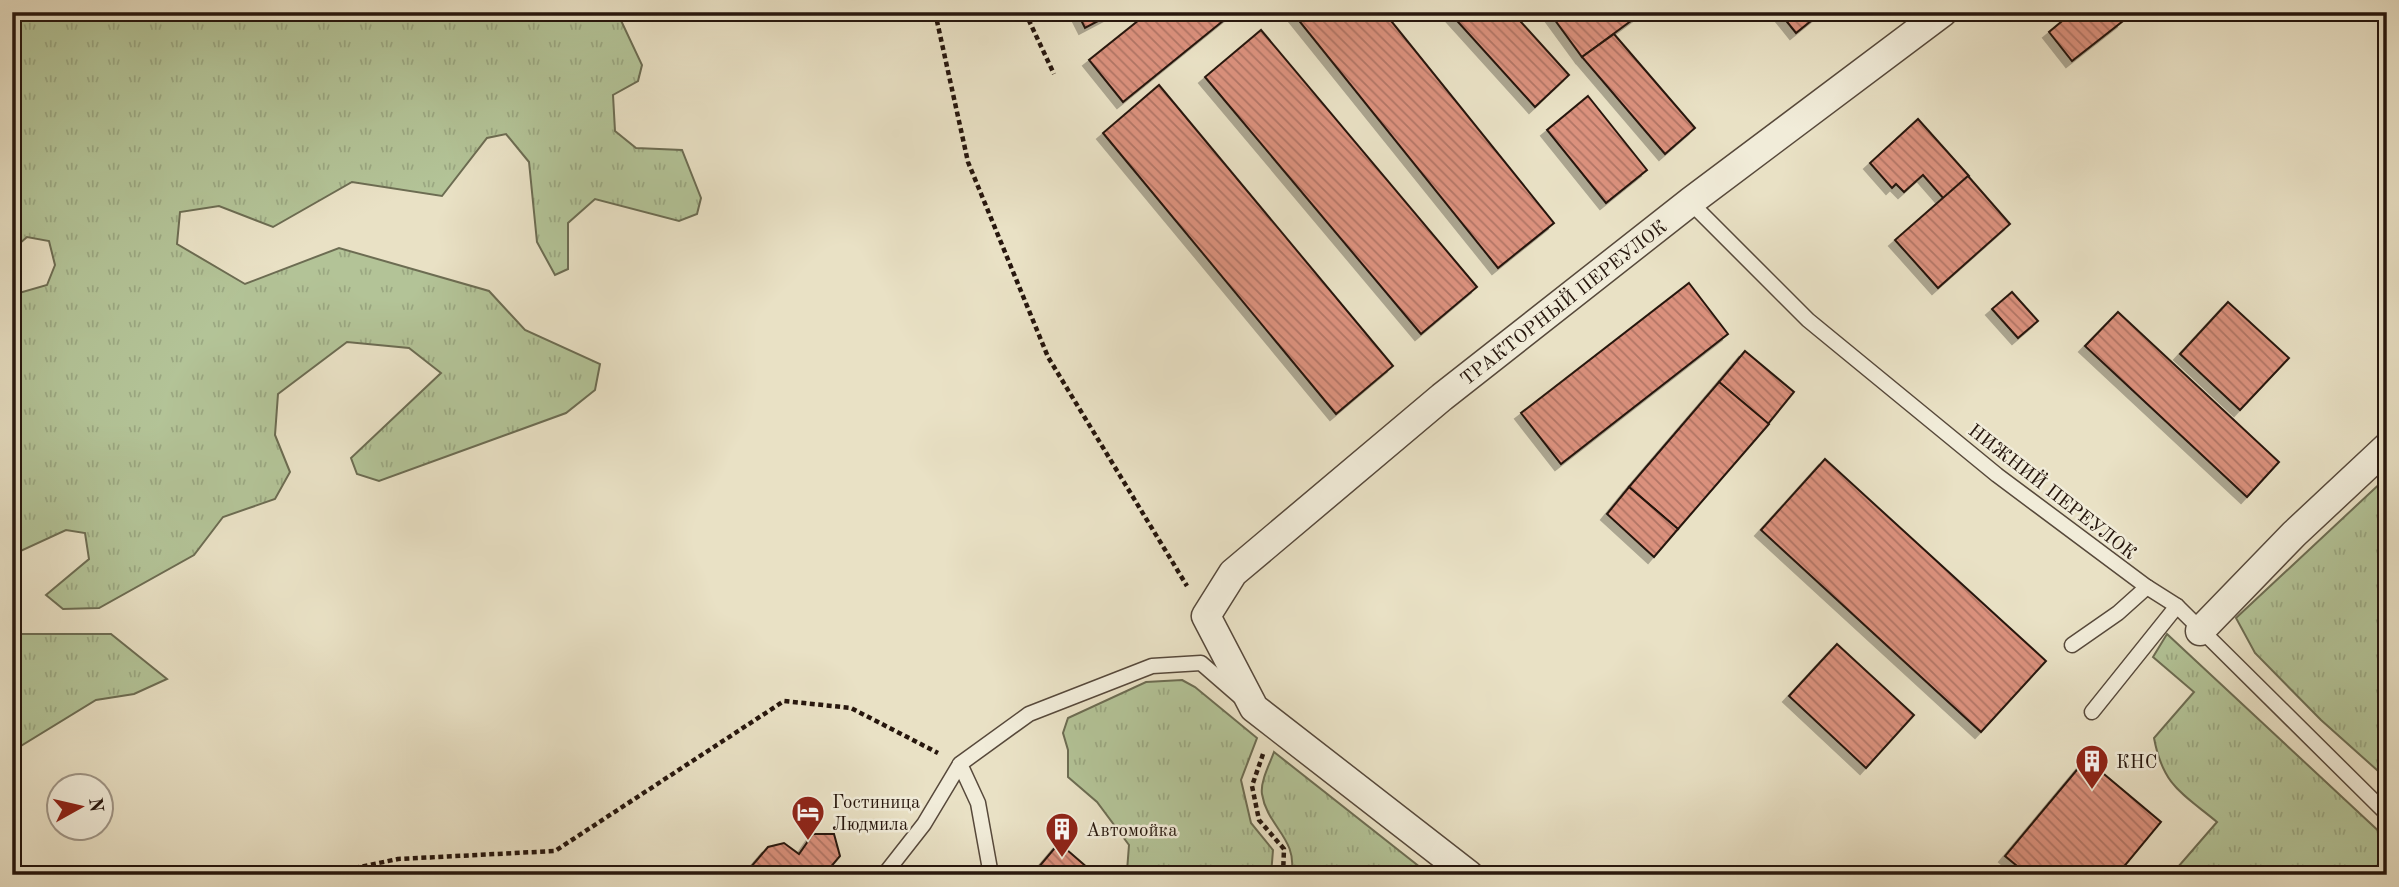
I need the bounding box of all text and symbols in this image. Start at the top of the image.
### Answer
street label: ТРАКТОРНЫЙ ПЕРЕУЛОК [1455,214,1671,390]
street label: НИЖНИЙ ПЕРЕУЛОК [1964,419,2142,564]
building icon: КНС [2073,742,2111,791]
place label: КНС [2116,754,2158,773]
north arrow [46,772,116,842]
hotel icon: Гостиница Людмила [789,793,827,842]
place label: Гостиница Людмила [832,794,921,835]
text: N [84,796,105,814]
building icon: Автомойка [1043,810,1081,859]
place label: Автомойка [1086,822,1178,841]

